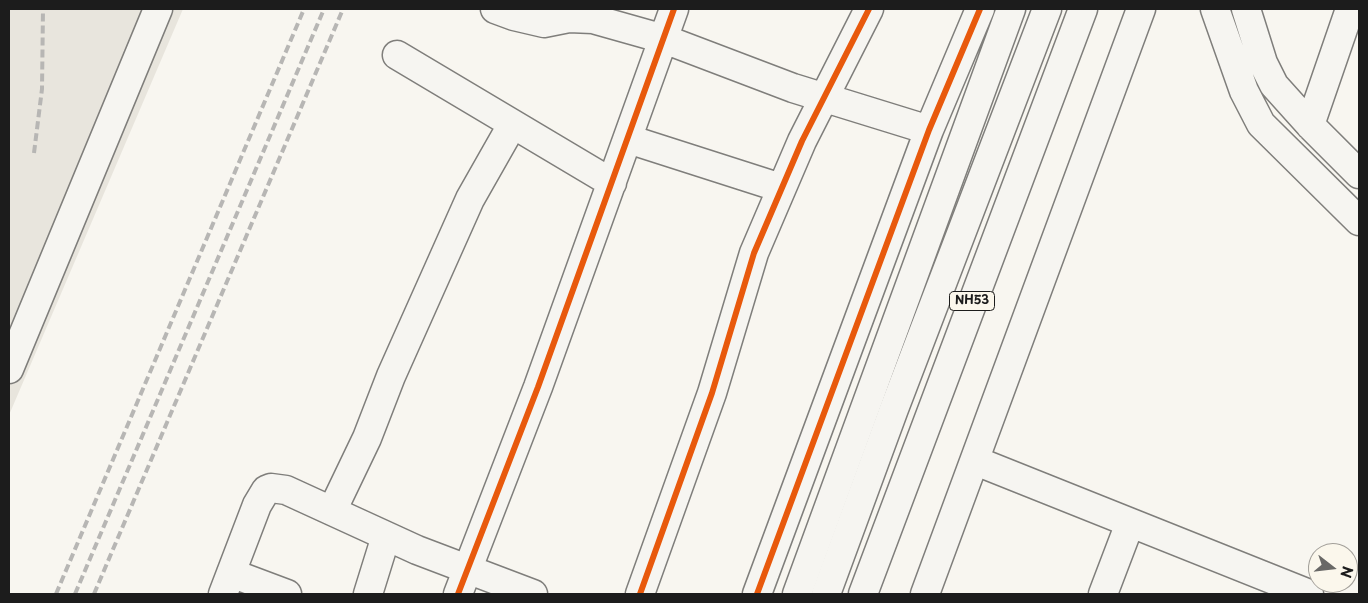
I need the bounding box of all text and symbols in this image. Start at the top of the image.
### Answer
road number: NH53 [950,292,994,310]
north arrow [1308,543,1358,593]
text: N [1335,564,1359,580]

